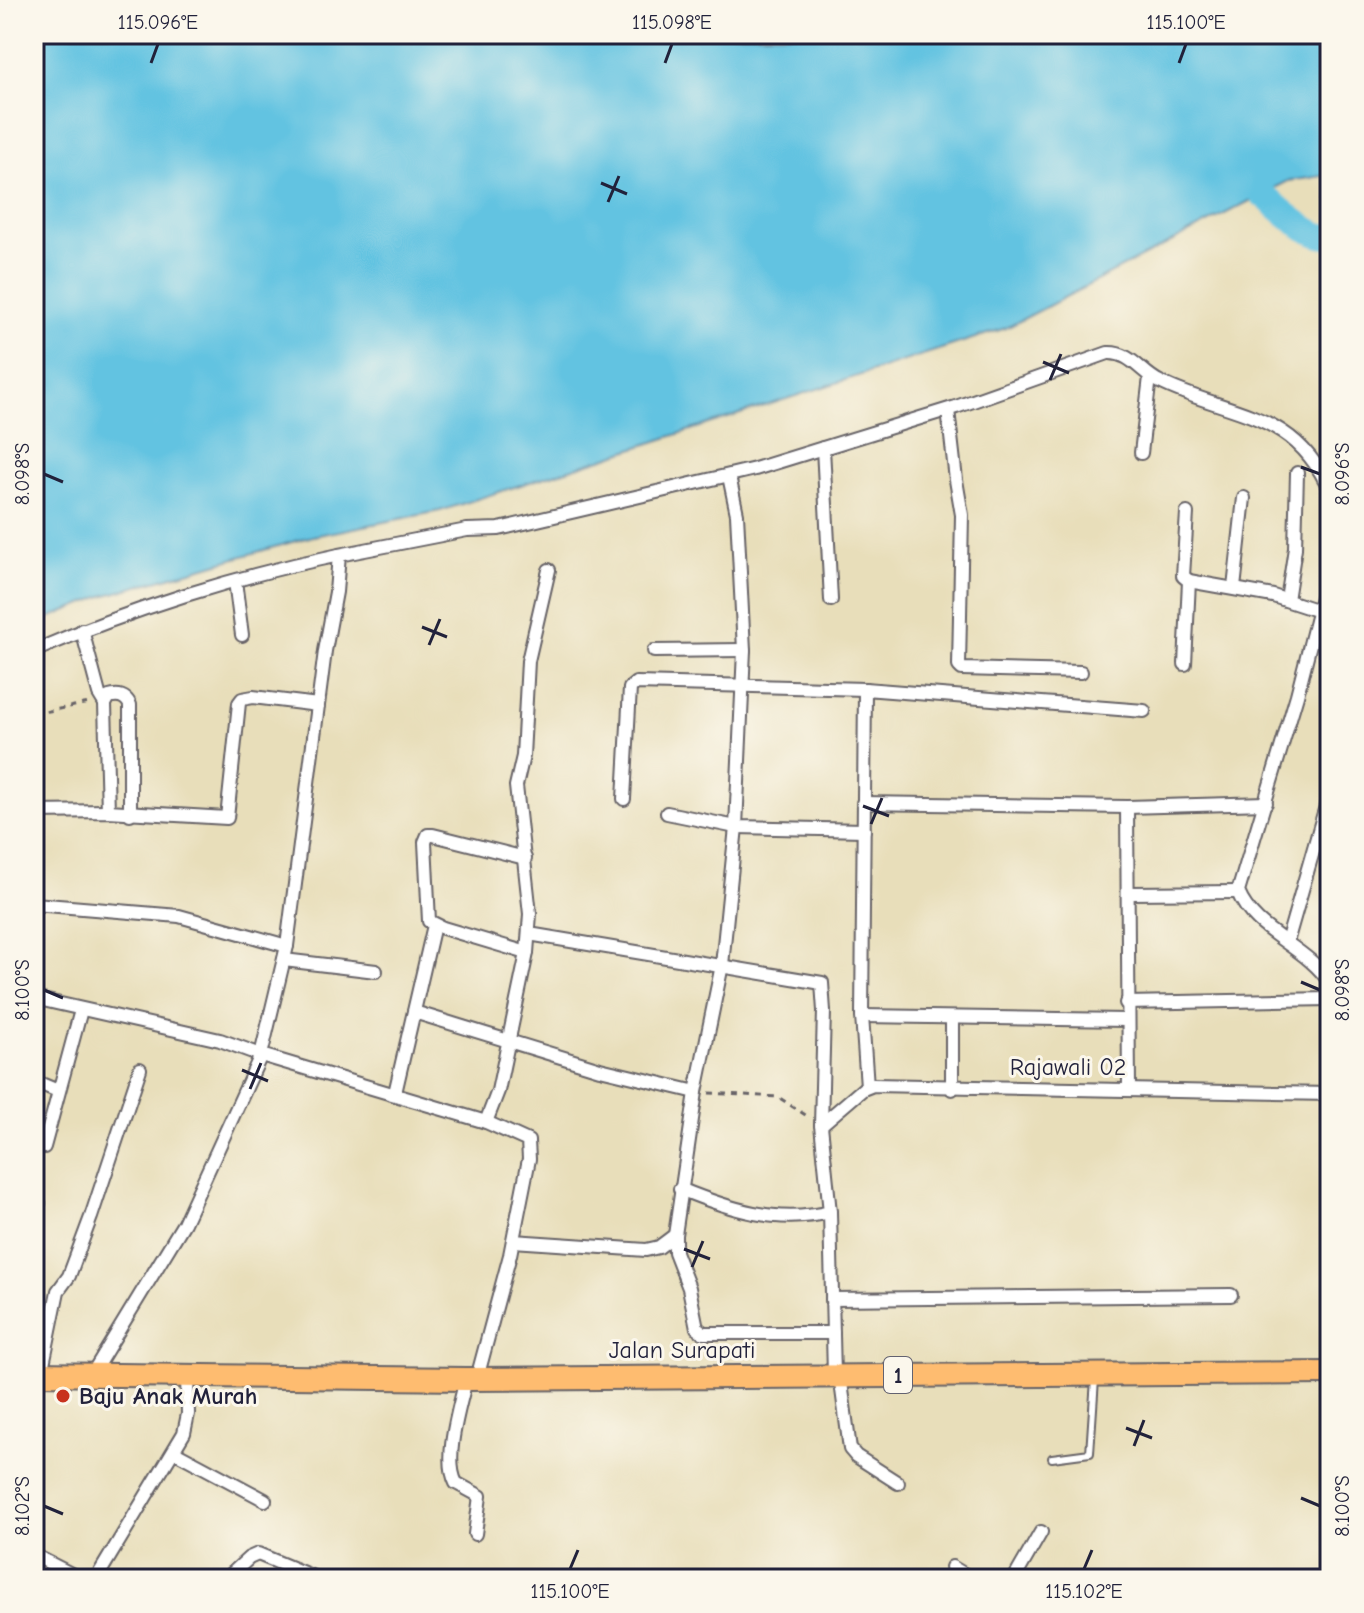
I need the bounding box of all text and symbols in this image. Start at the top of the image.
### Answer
text: 115.096°E [118,11,198,34]
text: 115.098°E [632,11,712,34]
text: 115.100°E [1146,11,1226,34]
text: 8.098°S [11,443,34,505]
text: 8.096°S [1331,443,1354,505]
text: 8.100°S [11,959,34,1021]
text: 8.098°S [1331,959,1354,1021]
street label: Rajawali 02 [1010,1053,1126,1081]
street label: Jalan Surapati [609,1336,755,1364]
road number: 1 [884,1357,912,1393]
place label: Baju Anak Murah [79,1382,257,1410]
marker: Baju Anak Murah [54,1387,72,1405]
text: 8.100°S [1331,1475,1354,1537]
text: 8.102°S [11,1476,34,1536]
text: 115.100°E [530,1580,610,1603]
text: 115.102°E [1045,1580,1123,1603]

